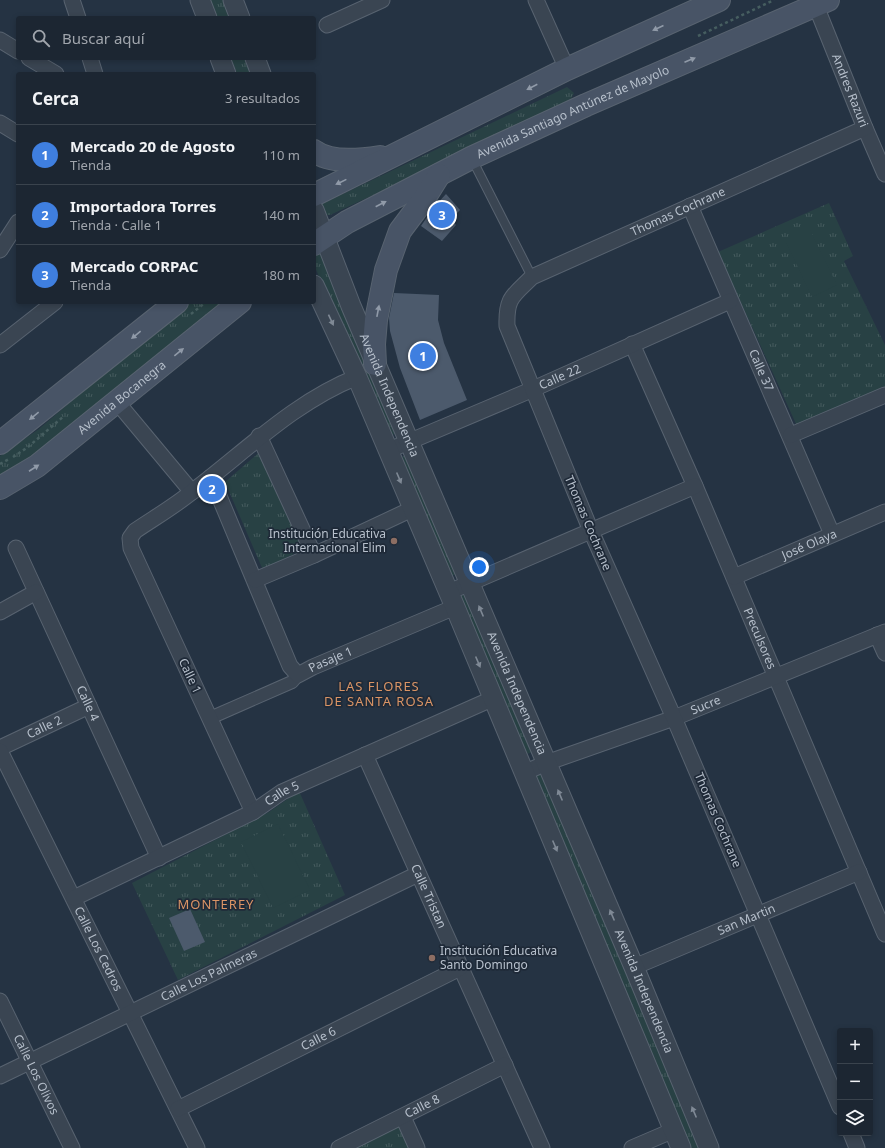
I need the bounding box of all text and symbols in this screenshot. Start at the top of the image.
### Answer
search box [16,16,316,60]
one-way arrow [653,25,664,31]
icon: search [30,27,52,49]
text: Buscar aquí [62,28,145,48]
street label: Andres Razuri [828,51,873,130]
one-way arrow [684,57,696,63]
street label: Avenida Santiago Antúnez de Mayolo [474,61,672,162]
one-way arrow [527,84,538,90]
text: Cerca [32,87,79,110]
text: 3 resultados [225,89,300,107]
text: Mercado 20 de Agosto [70,136,235,156]
text: 1 [41,146,49,164]
text: 110 m [262,146,300,164]
text: Tienda [70,156,111,174]
one-way arrow [335,179,346,185]
street label: Thomas Cochrane [628,183,728,240]
text: Importadora Torres [70,196,216,216]
pin: 3 [429,200,455,230]
one-way arrow [376,201,387,207]
text: 2 [41,206,49,224]
text: 140 m [262,206,300,224]
text: Tienda · Calle 1 [70,216,162,234]
text: Mercado CORPAC [70,256,198,276]
text: 3 [41,266,49,284]
text: 180 m [262,266,300,284]
text: Tienda [70,276,111,294]
one-way arrow [375,305,381,317]
one-way arrow [328,315,334,326]
one-way arrow [130,331,141,340]
street label: Avenida Independencia [356,331,424,459]
pin: 1 [410,341,436,371]
street label: Calle 37 [745,346,778,394]
one-way arrow [173,347,184,356]
street label: Avenida Bocanegra [74,356,169,438]
street label: Calle 22 [536,360,583,393]
one-way arrow [29,412,40,421]
one-way arrow [28,464,39,472]
one-way arrow [396,473,402,484]
street label: Thomas Cochrane [561,473,616,573]
pin: 2 [199,474,225,504]
place label: Institución Educativa Internacional Elim [269,525,386,556]
street label: José Olaya [778,525,839,564]
marker: Institución Educativa Internacional Elim [389,536,399,546]
your location [469,557,489,577]
one-way arrow [478,605,484,617]
street label: Preculsores [740,605,781,672]
street label: Avenida Independencia [483,629,551,757]
street label: Pasaje 1 [305,642,355,676]
street label: Calle 1 [175,655,206,696]
one-way arrow [476,656,482,668]
district label: LAS FLORES DE SANTA ROSA [324,677,434,710]
street label: Calle 4 [73,683,104,724]
street label: Sucre [688,691,723,718]
street label: Calle 2 [24,711,65,742]
street label: Thomas Cochrane [691,770,746,870]
street label: Calle 5 [261,776,302,810]
one-way arrow [557,790,563,801]
one-way arrow [553,841,559,853]
street label: Calle Tristan [407,861,451,931]
district label: MONTEREY [178,895,254,913]
street label: San Martin [715,899,778,939]
street label: Calle Los Cedros [71,904,127,994]
one-way arrow [608,908,614,920]
street label: Avenida Independencia [611,926,678,1056]
place label: Institución Educativa Santo Domingo [440,942,557,973]
street label: Calle Los Palmeras [158,944,260,1005]
marker: Institución Educativa Santo Domingo [427,953,437,963]
street label: Calle 6 [298,1022,339,1054]
map controls [837,1028,873,1136]
button: + [837,1028,873,1064]
street label: Calle Los Olivos [10,1031,64,1118]
button: − [837,1064,873,1100]
street label: Calle 8 [401,1090,443,1122]
button: layers [837,1100,873,1136]
one-way arrow [691,1106,698,1118]

